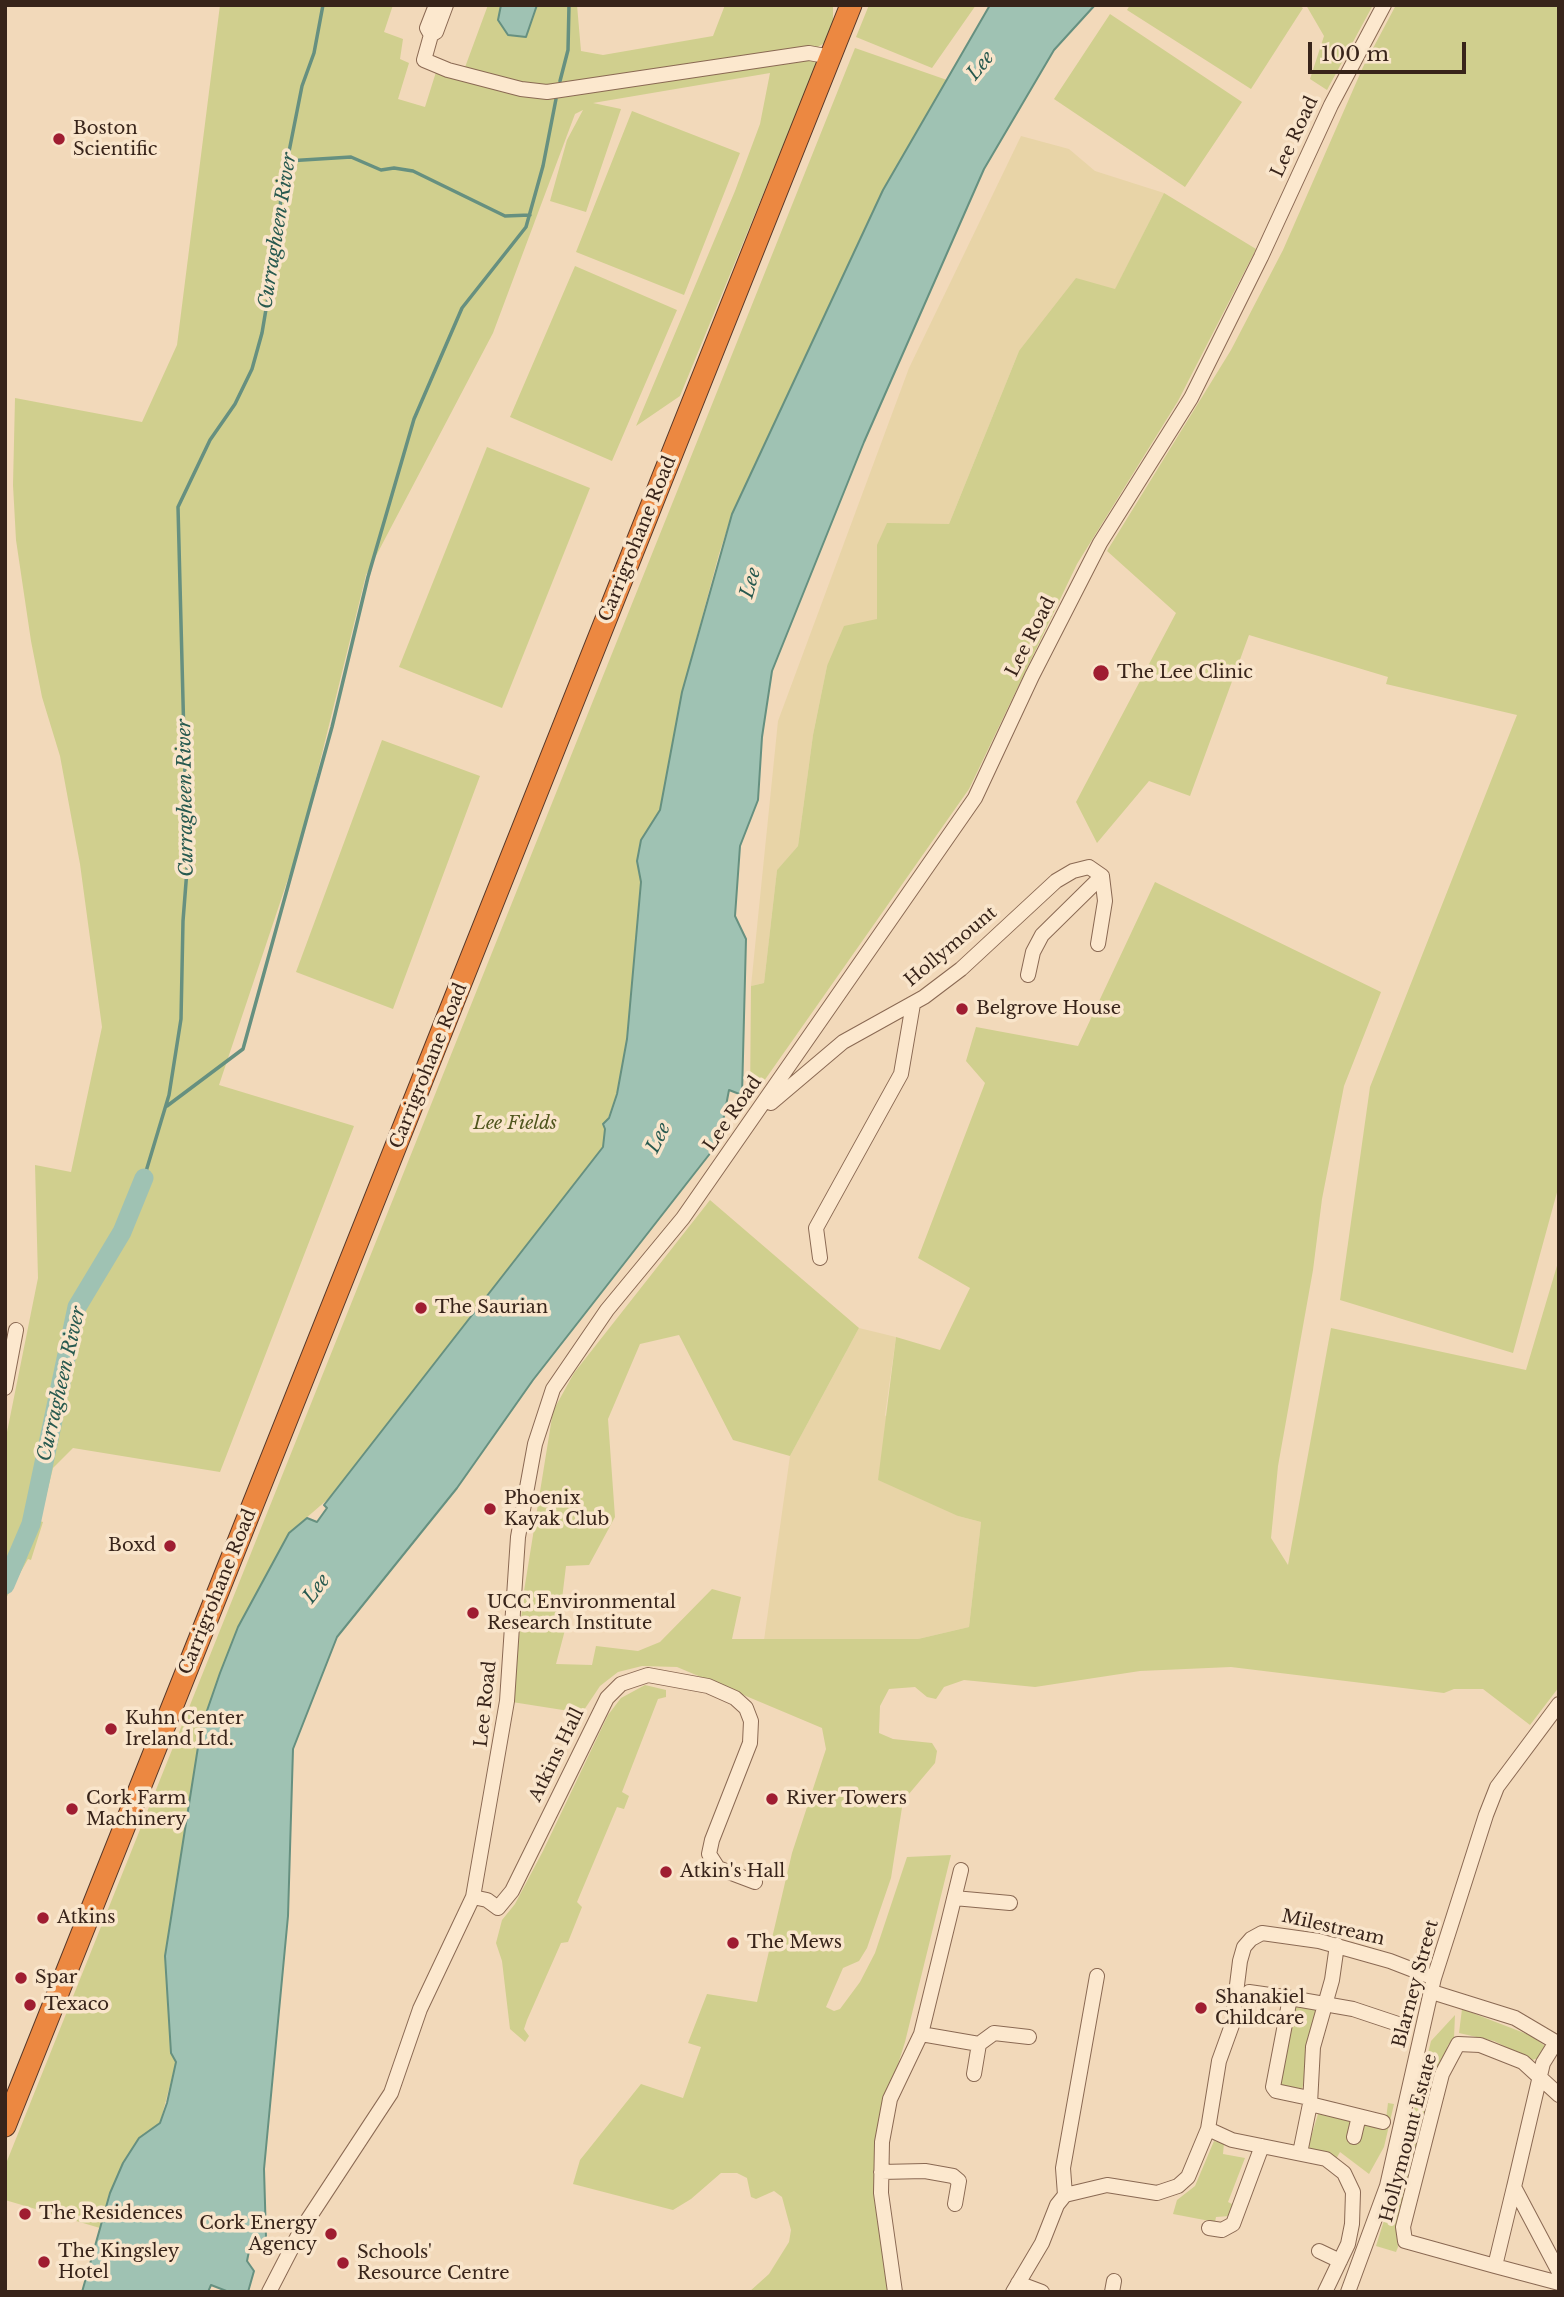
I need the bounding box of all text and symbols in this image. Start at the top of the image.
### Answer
scale bar [1312,28,1470,72]
text: 100 m [1321,41,1389,67]
water label: Lee [962,47,1000,85]
street label: Lee Road [1267,93,1323,181]
place label: Boston Scientific [73,118,157,160]
marker: Boston Scientific [51,131,67,147]
water label: Curragheen River [254,151,302,311]
street label: Carrigrohane Road [595,453,681,625]
water label: Lee [736,565,766,601]
street label: Lee Road [1002,593,1060,681]
place label: The Lee Clinic [1117,662,1253,684]
marker: The Lee Clinic [1091,663,1111,683]
water label: Curragheen River [173,719,199,877]
street label: Hollymount [901,902,1001,992]
street label: Carrigrohane Road [386,980,472,1152]
place label: Belgrove House [976,998,1121,1020]
marker: Belgrove House [954,1001,970,1017]
street label: Lee Road [699,1072,767,1156]
park label: Lee Fields [473,1113,557,1135]
water label: Lee [642,1119,676,1157]
place label: The Saurian [435,1297,548,1319]
marker: The Saurian [413,1300,429,1316]
water label: Curragheen River [33,1304,91,1464]
place label: Phoenix Kayak Club [504,1488,609,1530]
marker: Phoenix Kayak Club [482,1501,498,1517]
street label: Carrigrohane Road [175,1506,261,1678]
place label: Boxd [108,1535,156,1557]
marker: Boxd [162,1538,178,1554]
water label: Lee [299,1570,335,1608]
place label: UCC Environmental Research Institute [487,1592,676,1634]
marker: UCC Environmental Research Institute [465,1605,481,1621]
street label: Lee Road [471,1660,501,1748]
street label: Atkins Hall [525,1704,589,1806]
place label: Kuhn Center Ireland Ltd. [125,1708,244,1750]
marker: Kuhn Center Ireland Ltd. [103,1721,119,1737]
place label: Cork Farm Machinery [86,1788,187,1830]
place label: River Towers [786,1788,907,1810]
marker: River Towers [764,1791,780,1807]
marker: Cork Farm Machinery [64,1801,80,1817]
place label: Atkin's Hall [680,1861,785,1883]
marker: Atkin's Hall [658,1864,674,1880]
street label: Milestream [1279,1906,1387,1950]
place label: Atkins [57,1907,115,1929]
marker: Atkins [35,1910,51,1926]
street label: Blarney Street [1389,1918,1443,2050]
place label: The Mews [747,1932,842,1954]
marker: The Mews [725,1935,741,1951]
place label: Spar [35,1967,77,1989]
marker: Spar [13,1970,29,1986]
place label: Shanakiel Childcare [1215,1987,1305,2030]
place label: Texaco [44,1994,109,2016]
marker: Texaco [22,1997,38,2013]
marker: Shanakiel Childcare [1193,2000,1209,2016]
street label: Hollymount Estate [1376,2051,1442,2225]
place label: The Residences [39,2203,183,2225]
marker: The Residences [17,2206,33,2222]
place label: Cork Energy Agency [199,2213,317,2256]
marker: Cork Energy Agency [323,2226,339,2242]
place label: The Kingsley Hotel [58,2241,179,2284]
place label: Schools' Resource Centre [357,2242,510,2284]
marker: The Kingsley Hotel [36,2254,52,2270]
marker: Schools' Resource Centre [335,2255,351,2271]

